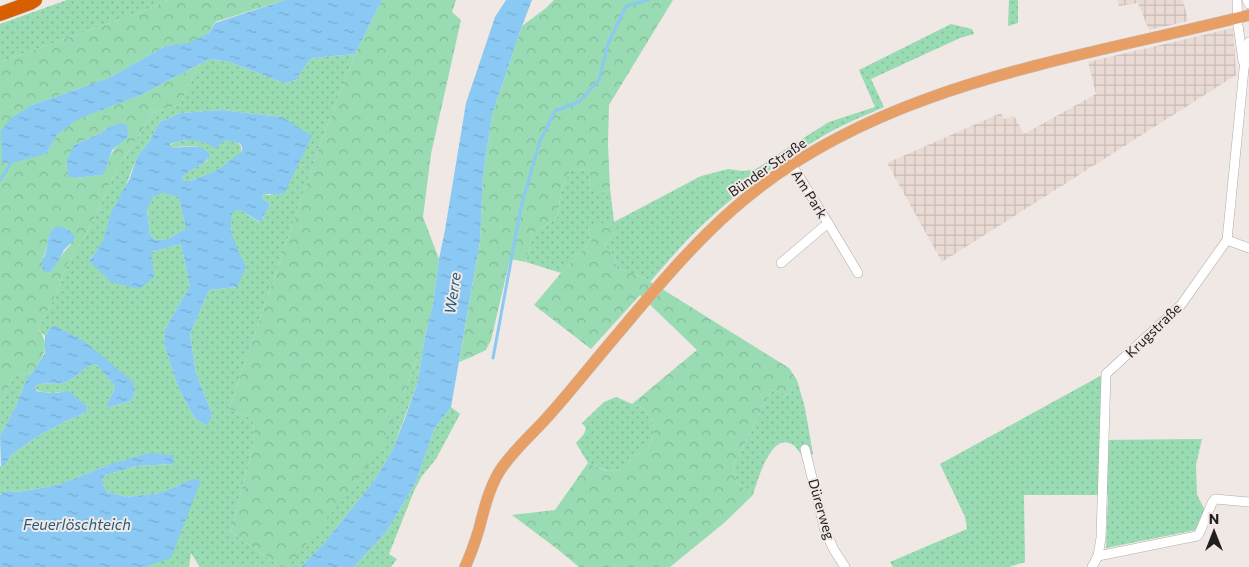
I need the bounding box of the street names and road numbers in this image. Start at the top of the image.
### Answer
street label: Bünder Straße [725,134,809,200]
street label: Am Park [789,167,832,222]
street label: Krugstraße [1122,299,1184,361]
street label: Dürerweg [805,477,839,542]

